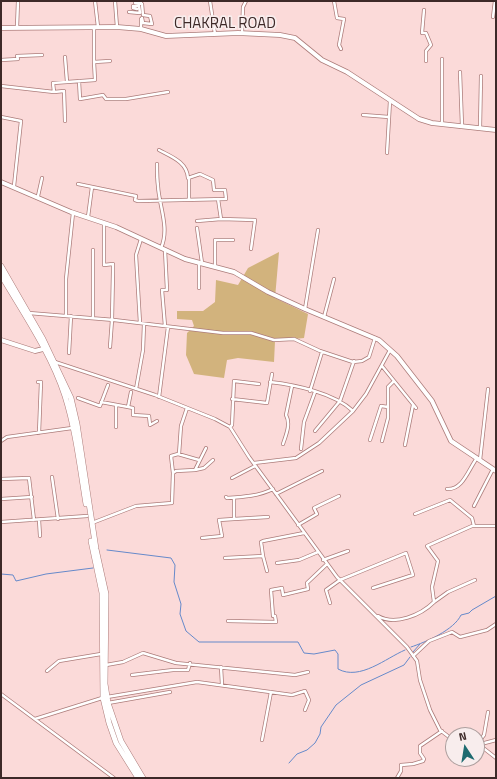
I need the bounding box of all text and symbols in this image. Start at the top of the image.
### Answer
street label: CHAKRAL ROAD [174,15,276,33]
north arrow [445,727,485,767]
text: N [457,728,468,745]

